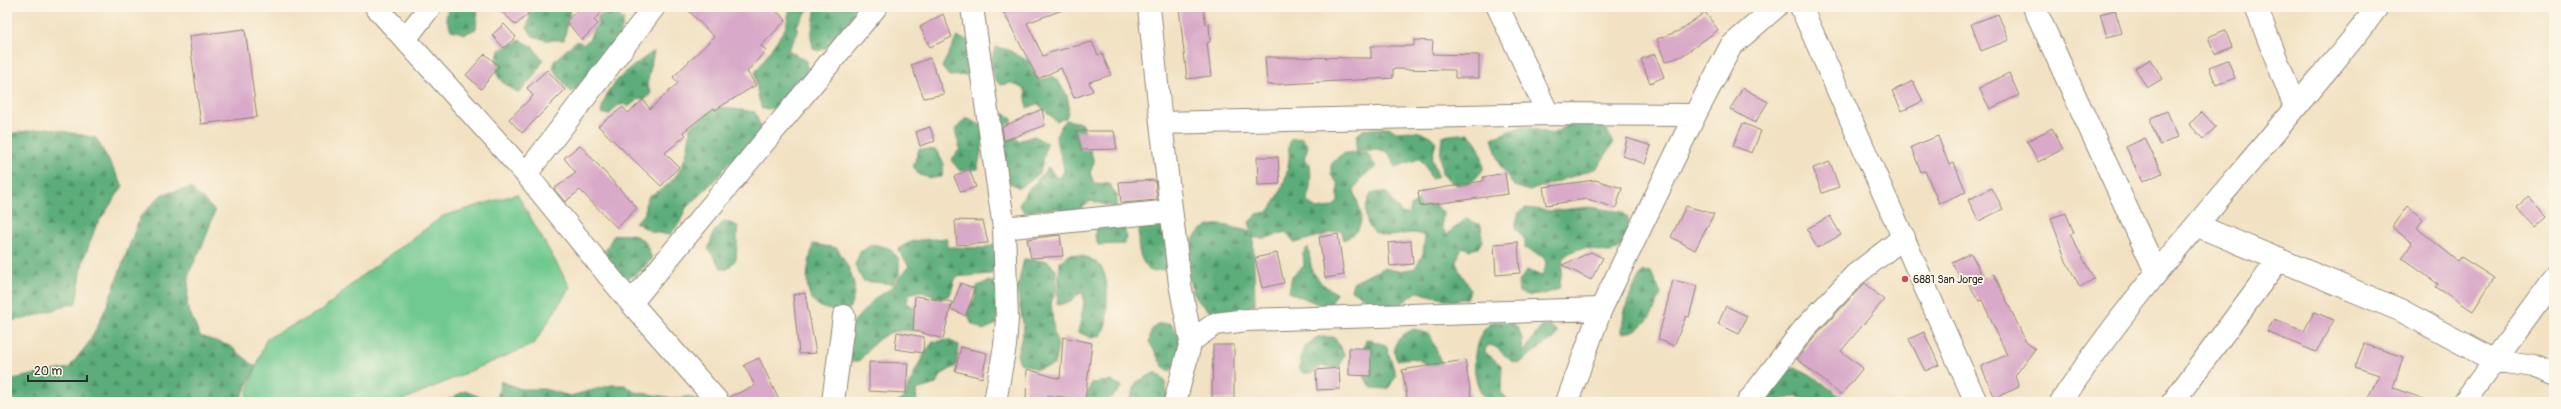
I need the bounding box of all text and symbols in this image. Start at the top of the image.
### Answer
place label: 6881 San Jorge [1913,273,1984,286]
marker: 6881 San Jorge [1900,274,1910,284]
scale bar [28,357,87,383]
text: 20 m [34,364,63,379]

